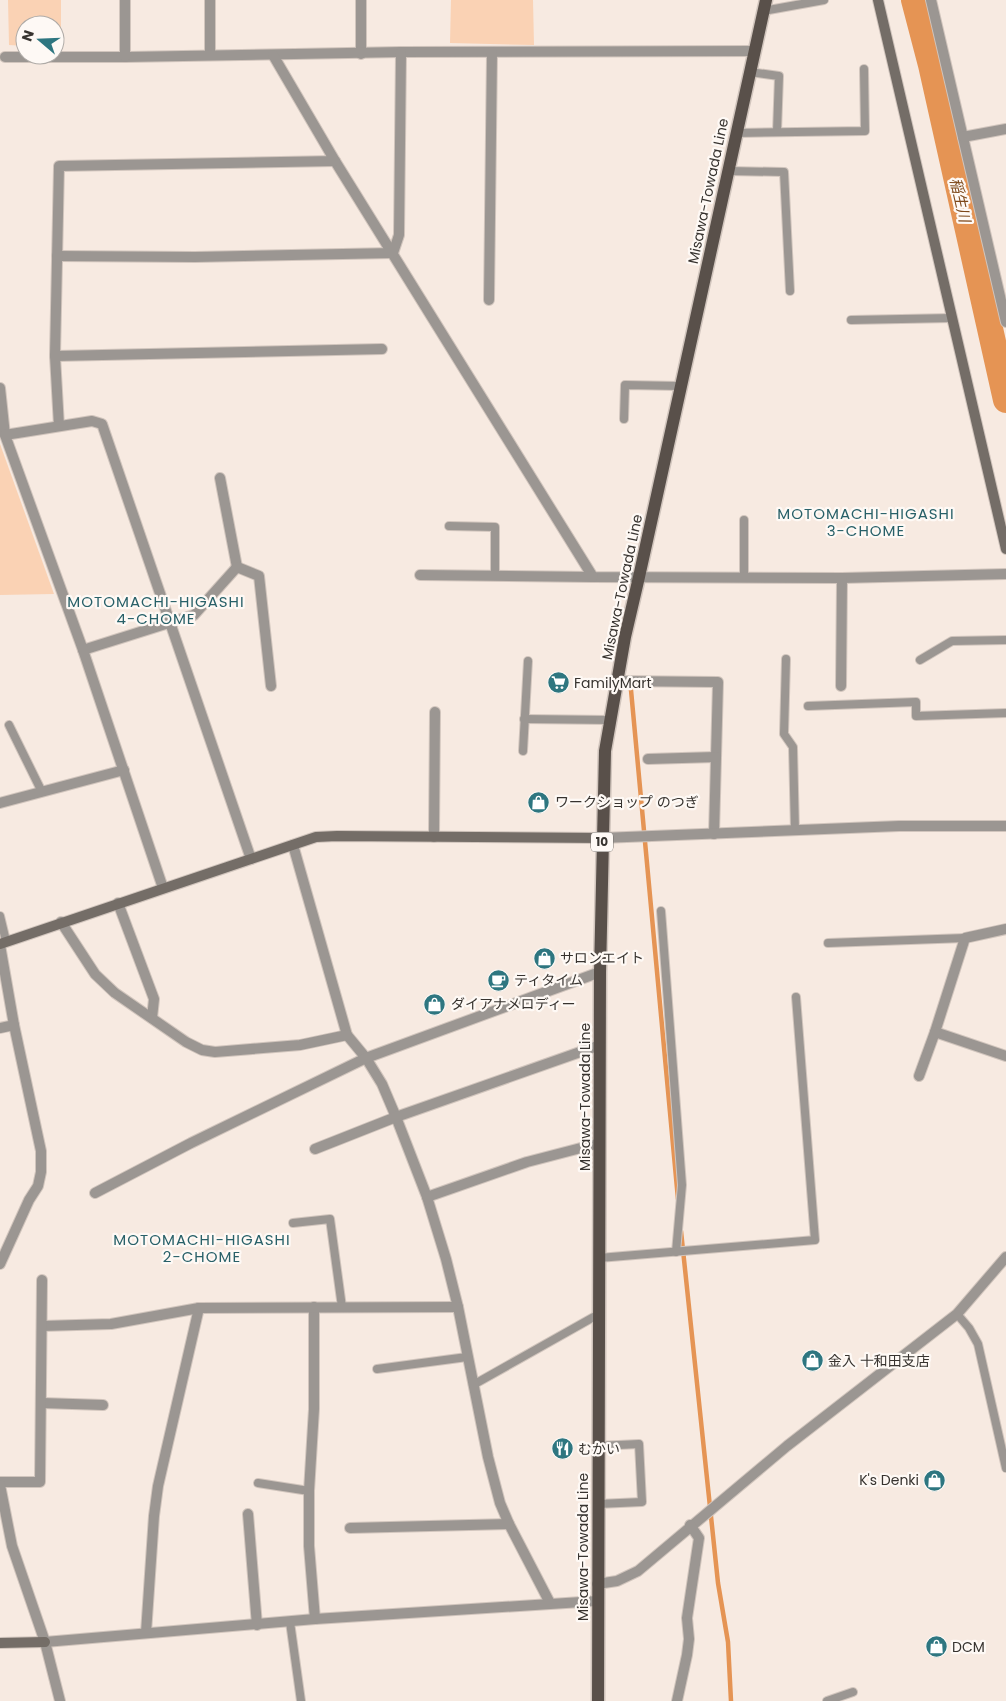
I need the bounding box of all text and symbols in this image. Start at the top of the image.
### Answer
north arrow [15,15,65,65]
text: N [17,28,39,44]
street label: Misawa-Towada Line [683,116,733,266]
water label: 稲生川 [945,176,976,226]
district label: MOTOMACHI-HIGASHI 3-CHOME [777,503,955,541]
street label: Misawa-Towada Line [597,512,647,662]
district label: MOTOMACHI-HIGASHI 4-CHOME [67,591,245,629]
supermarket icon: FamilyMart [546,671,570,695]
place label: FamilyMart [574,673,652,693]
shop icon: ワークショップ のつぎ [527,790,551,814]
place label: ワークショップ のつぎ [555,792,699,812]
road number: 10 [591,832,613,852]
shop icon: サロンエイト [532,946,556,970]
place label: サロンエイト [560,948,644,968]
cafe icon: ティタイム [486,968,510,992]
place label: ティタイム [514,970,583,990]
shop icon: ダイアナメロディー [423,992,447,1016]
place label: ダイアナメロディー [451,994,576,1014]
street label: Misawa-Towada Line [575,1023,595,1171]
district label: MOTOMACHI-HIGASHI 2-CHOME [113,1229,291,1267]
shop icon: 金入 十和田支店 [800,1349,824,1373]
place label: 金入 十和田支店 [828,1351,930,1371]
restaurant icon: むかい [550,1437,574,1461]
place label: むかい [578,1439,620,1459]
shop icon: K's Denki [923,1468,947,1492]
place label: K's Denki [859,1470,919,1490]
street label: Misawa-Towada Line [573,1473,593,1621]
shop icon: DCM [924,1635,948,1659]
place label: DCM [952,1637,985,1657]

